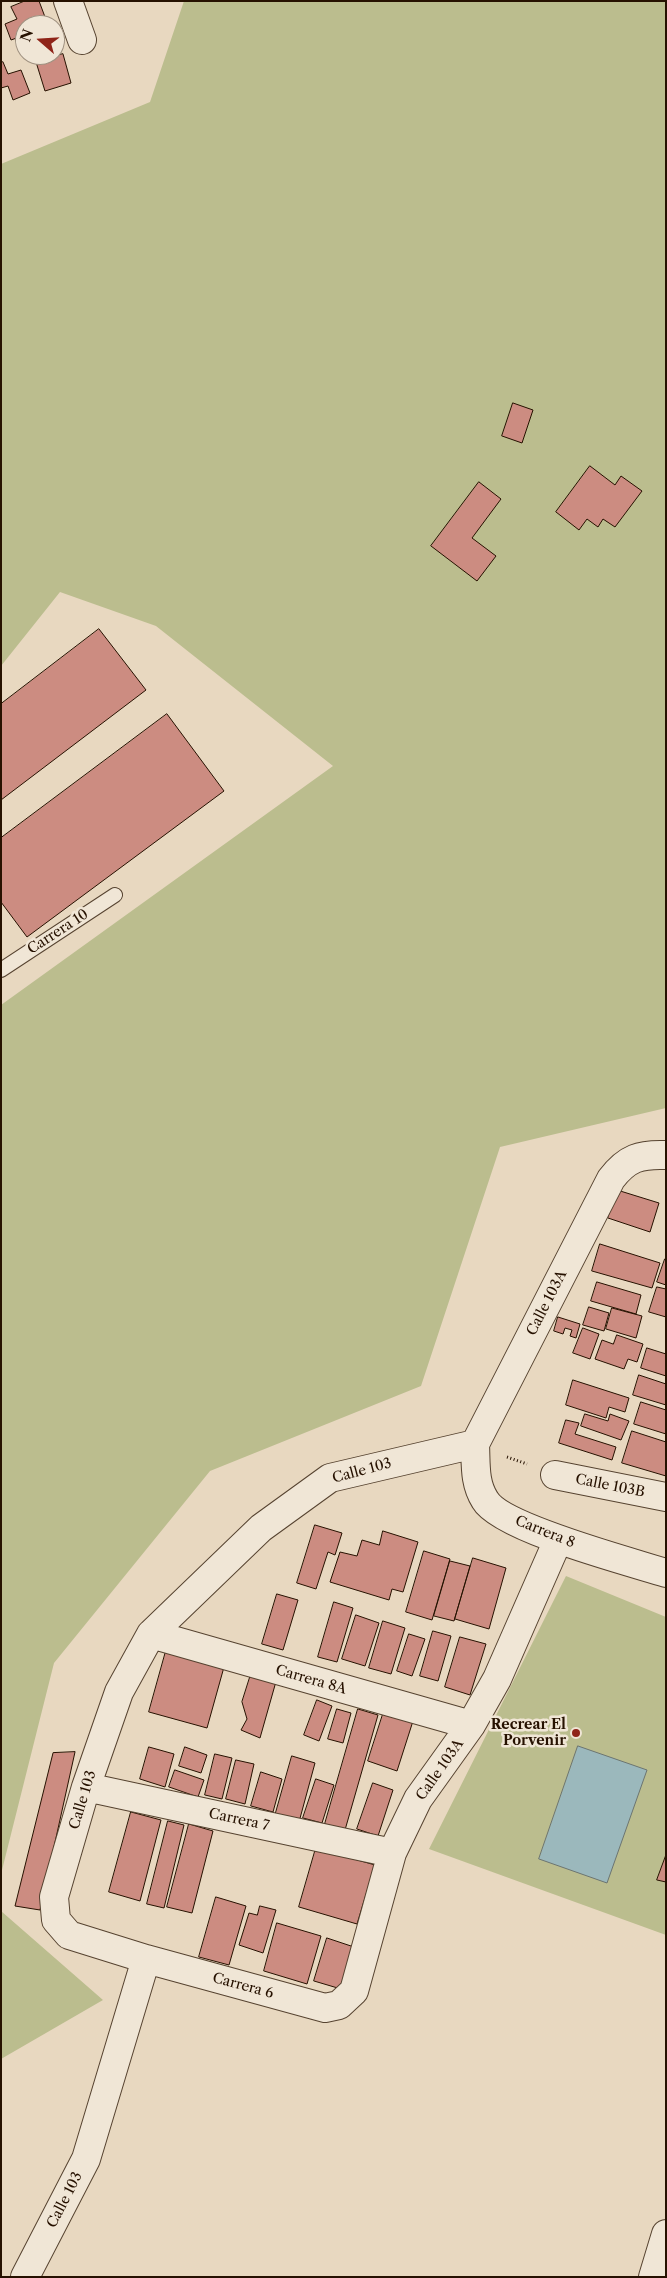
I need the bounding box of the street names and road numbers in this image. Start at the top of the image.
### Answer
street label: Carrera 10 [24,906,92,958]
street label: Calle 103A [523,1268,571,1338]
street label: Calle 103 [331,1455,393,1487]
street label: Calle 103B [574,1471,646,1501]
street label: Carrera 8 [513,1512,577,1552]
street label: Carrera 8A [273,1662,349,1698]
street label: Calle 103A [413,1736,467,1804]
street label: Calle 103 [66,1769,100,1831]
street label: Carrera 7 [207,1805,271,1835]
street label: Carrera 6 [211,1970,275,2002]
street label: Calle 103 [44,2169,86,2231]

